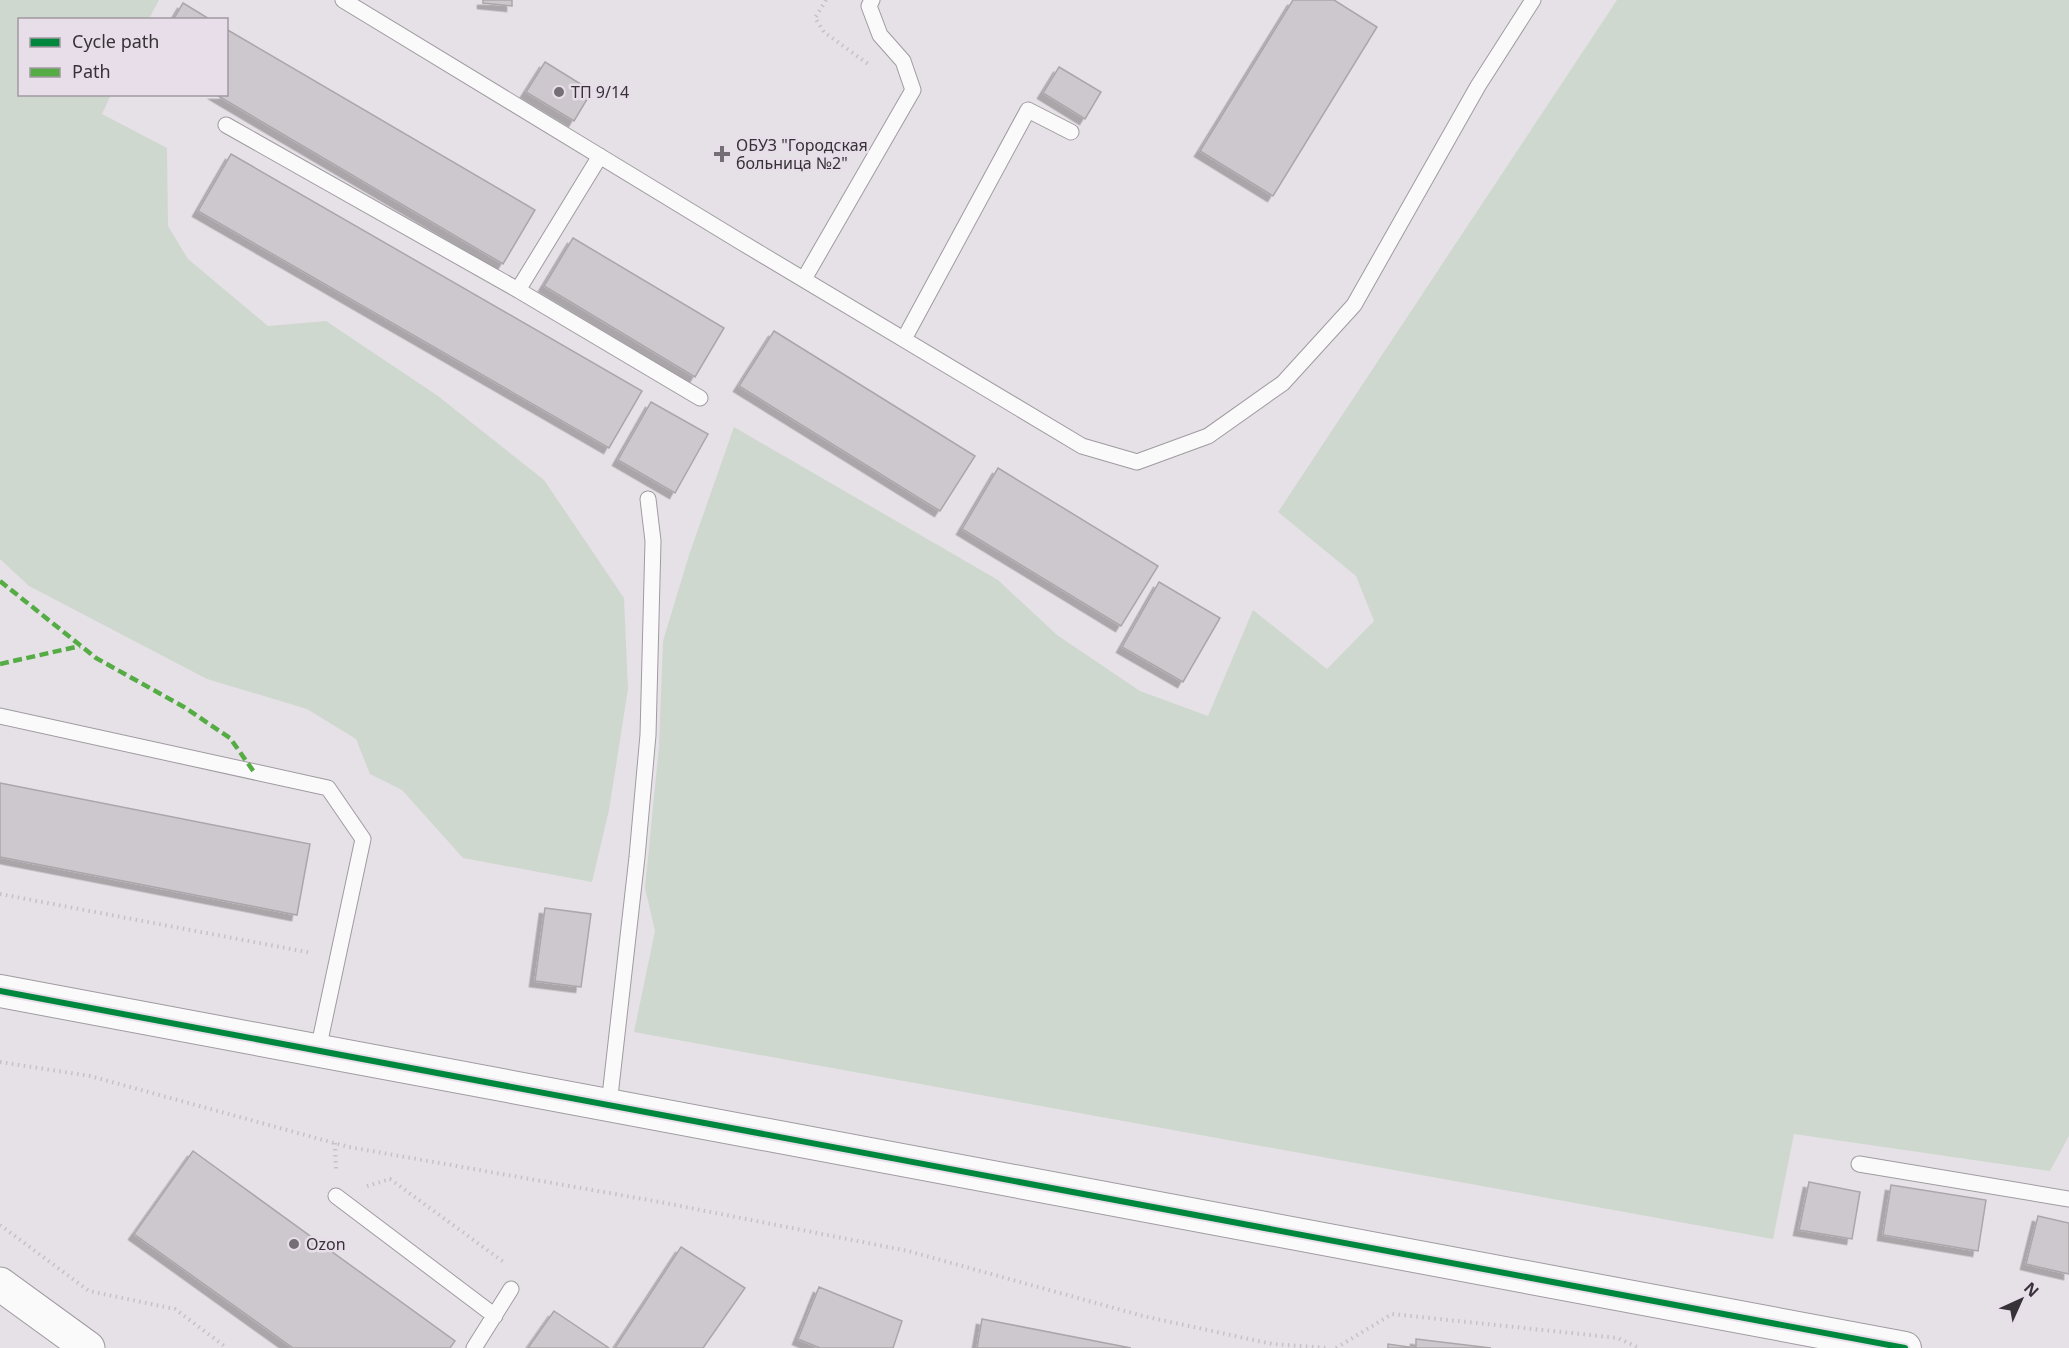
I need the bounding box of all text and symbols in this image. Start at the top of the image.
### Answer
legend [18,18,228,96]
text: Cycle path [72,29,159,53]
text: Path [72,59,111,83]
place label: ТП 9/14 [571,81,629,103]
marker: ТП 9/14 [552,85,566,99]
place label: ОБУЗ "Городская больница №2" [736,134,868,174]
marker: ОБУЗ "Городская больница №2" [713,145,731,163]
place label: Ozon [306,1233,346,1255]
marker: Ozon [287,1237,301,1251]
north arrow [1991,1270,2051,1330]
text: N [2019,1277,2044,1302]

